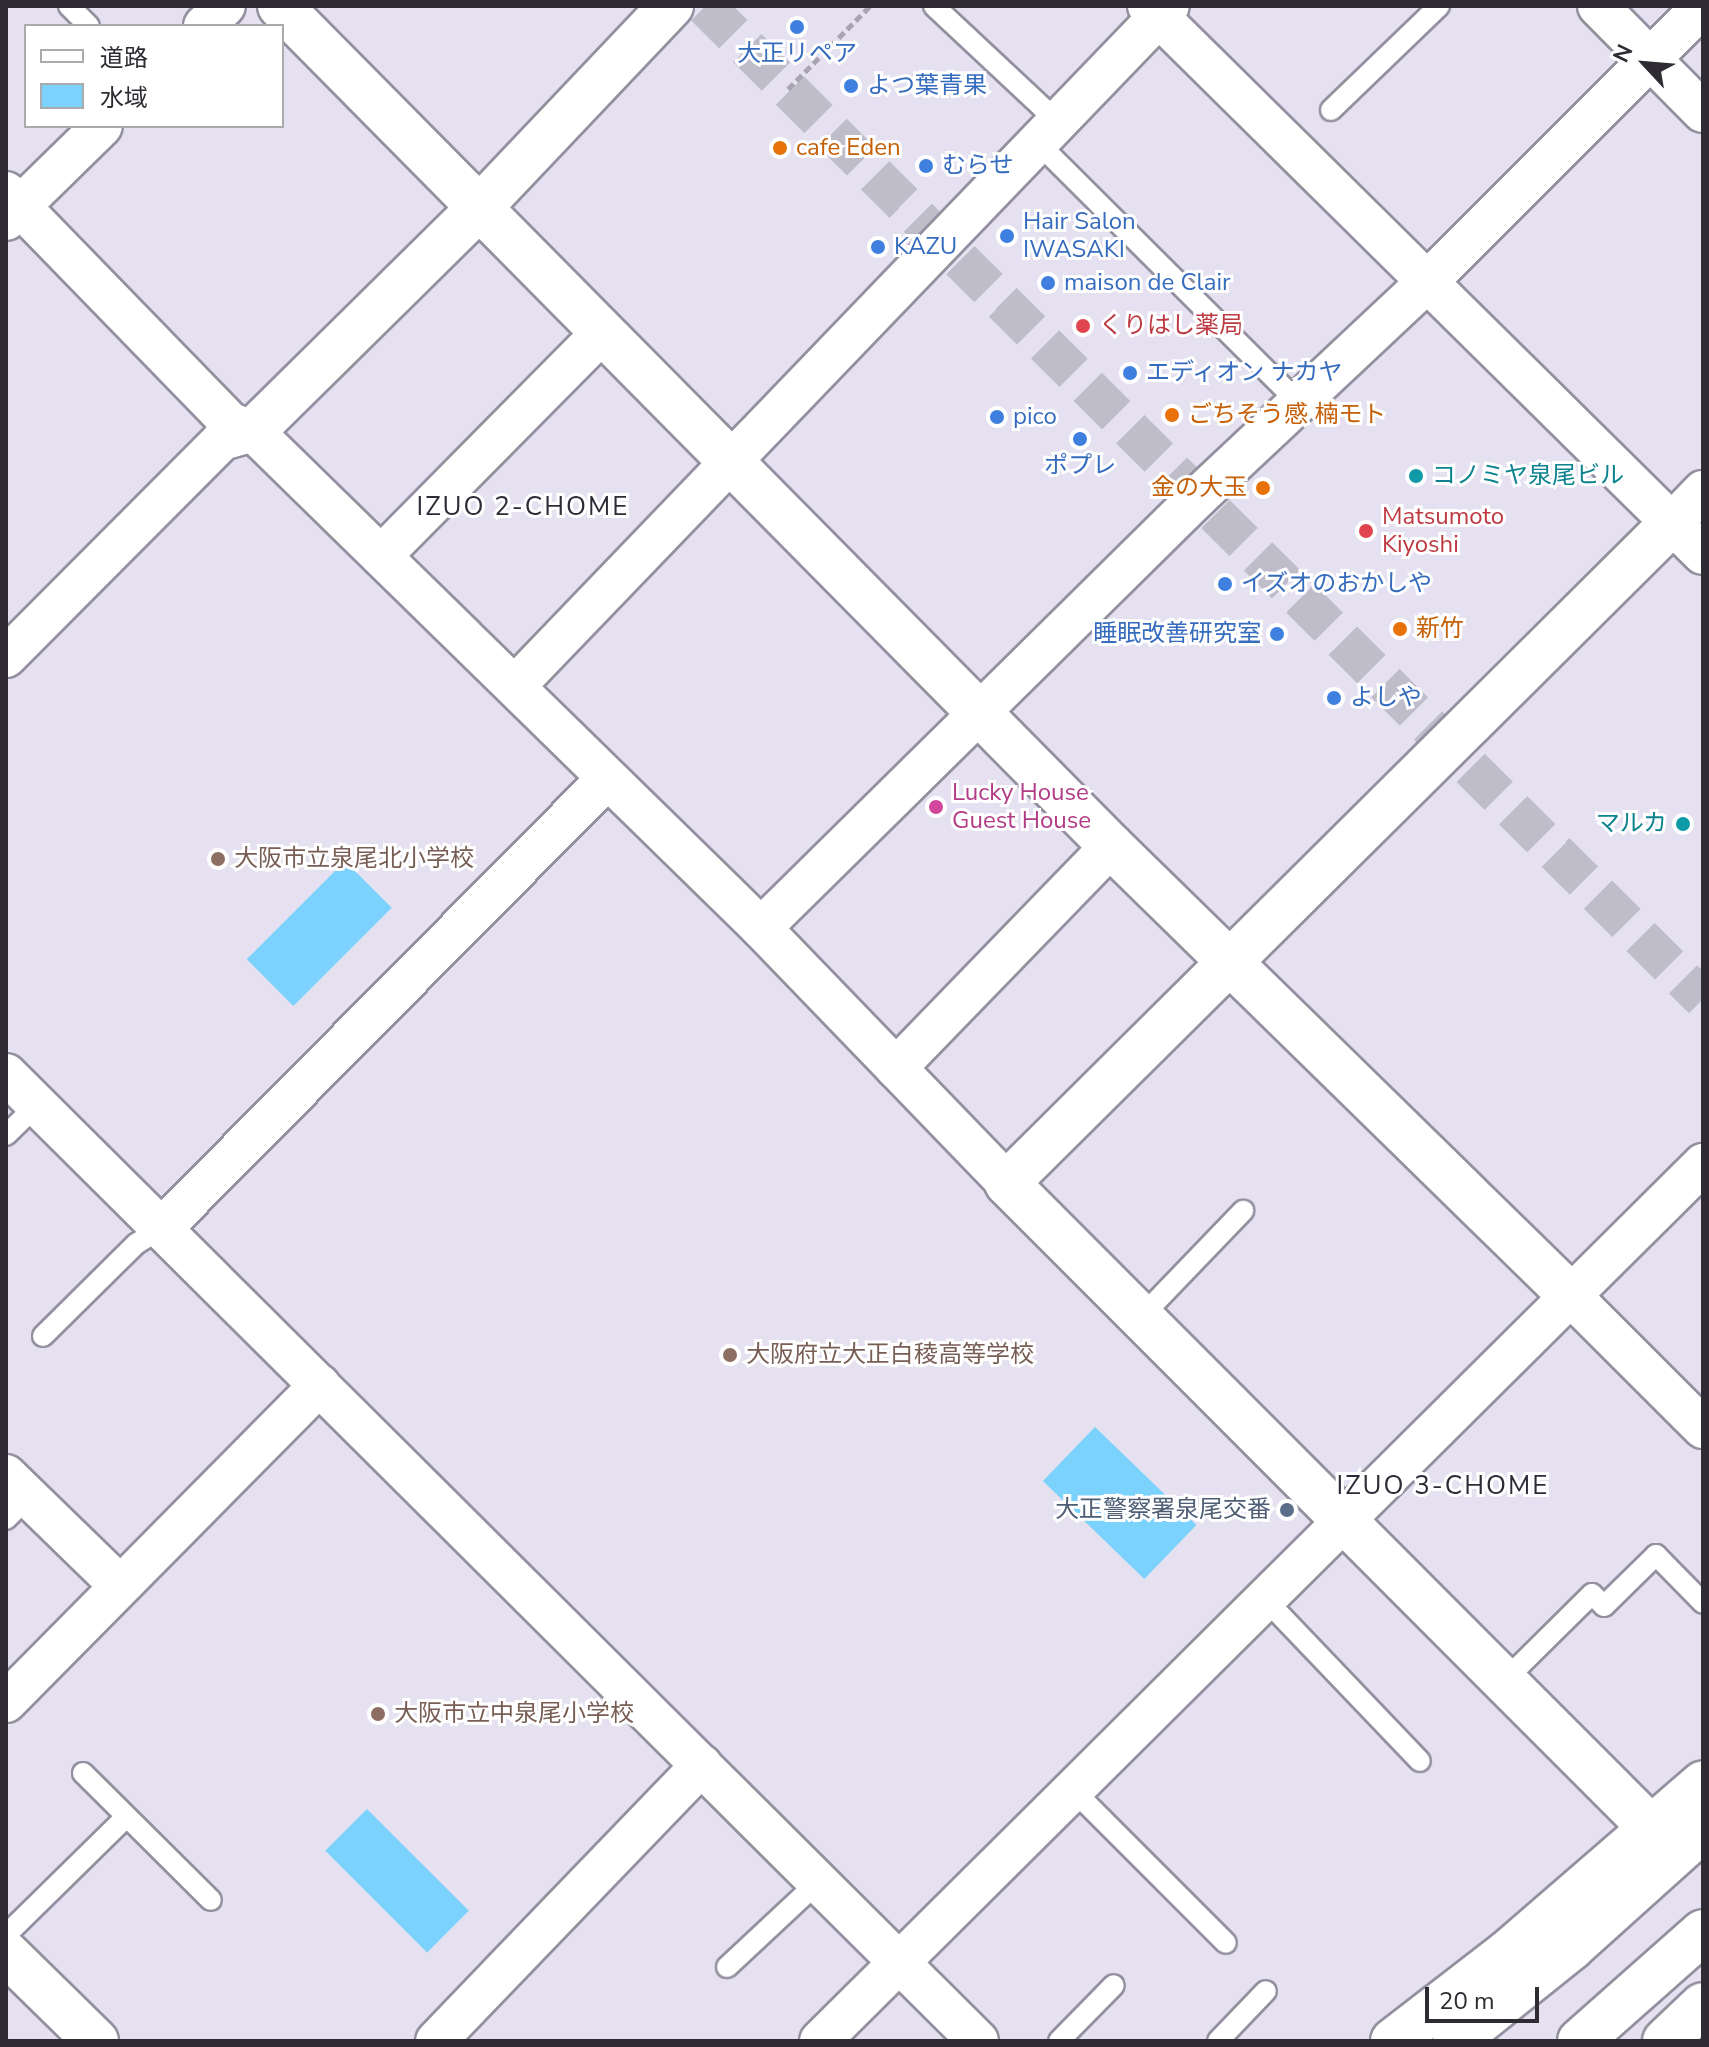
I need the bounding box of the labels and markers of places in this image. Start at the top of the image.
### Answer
marker: 大正リペア [788,18,806,36]
place label: 大正リペア [737,40,857,68]
place label: よつ葉青果 [867,72,987,100]
marker: よつ葉青果 [842,77,860,95]
place label: cafe Eden [796,134,901,162]
marker: cafe Eden [771,139,789,157]
place label: むらせ [942,152,1014,180]
marker: むらせ [917,157,935,175]
place label: Hair Salon IWASAKI [1023,208,1136,264]
marker: Hair Salon IWASAKI [998,227,1016,245]
place label: KAZU [894,233,957,261]
marker: KAZU [869,238,887,256]
place label: maison de Clair [1064,269,1231,297]
marker: maison de Clair [1039,274,1057,292]
place label: くりはし薬局 [1099,312,1243,340]
marker: くりはし薬局 [1074,317,1092,335]
place label: エディオン ナカヤ [1146,359,1344,387]
marker: エディオン ナカヤ [1121,364,1139,382]
place label: ごちそう感 楠モト [1188,401,1386,429]
place label: pico [1013,403,1057,431]
marker: ごちそう感 楠モト [1163,406,1181,424]
marker: pico [988,408,1006,426]
marker: ポプレ [1071,430,1089,448]
place label: ポプレ [1044,452,1116,480]
place label: コノミヤ泉尾ビル [1432,462,1624,490]
marker: コノミヤ泉尾ビル [1407,467,1425,485]
place label: 金の大玉 [1151,474,1247,502]
marker: 金の大玉 [1254,479,1272,497]
place label: Matsumoto Kiyoshi [1382,503,1504,559]
marker: Matsumoto Kiyoshi [1357,522,1375,540]
place label: イズオのおかしや [1241,570,1433,598]
marker: イズオのおかしや [1216,575,1234,593]
place label: 新竹 [1416,615,1464,643]
place label: 睡眠改善研究室 [1093,620,1261,648]
marker: 新竹 [1391,620,1409,638]
marker: 睡眠改善研究室 [1268,625,1286,643]
place label: よしや [1350,684,1422,712]
marker: よしや [1325,689,1343,707]
place label: Lucky House Guest House [952,779,1091,835]
marker: Lucky House Guest House [927,798,945,816]
place label: マルカ [1595,810,1667,838]
marker: マルカ [1674,815,1692,833]
place label: 大阪市立泉尾北小学校 [234,845,474,873]
marker: 大阪市立泉尾北小学校 [209,850,227,868]
place label: 大阪府立大正白稜高等学校 [746,1341,1034,1369]
marker: 大阪府立大正白稜高等学校 [721,1346,739,1364]
place label: 大正警察署泉尾交番 [1055,1496,1271,1524]
marker: 大正警察署泉尾交番 [1278,1501,1296,1519]
place label: 大阪市立中泉尾小学校 [394,1700,634,1728]
marker: 大阪市立中泉尾小学校 [369,1705,387,1723]

